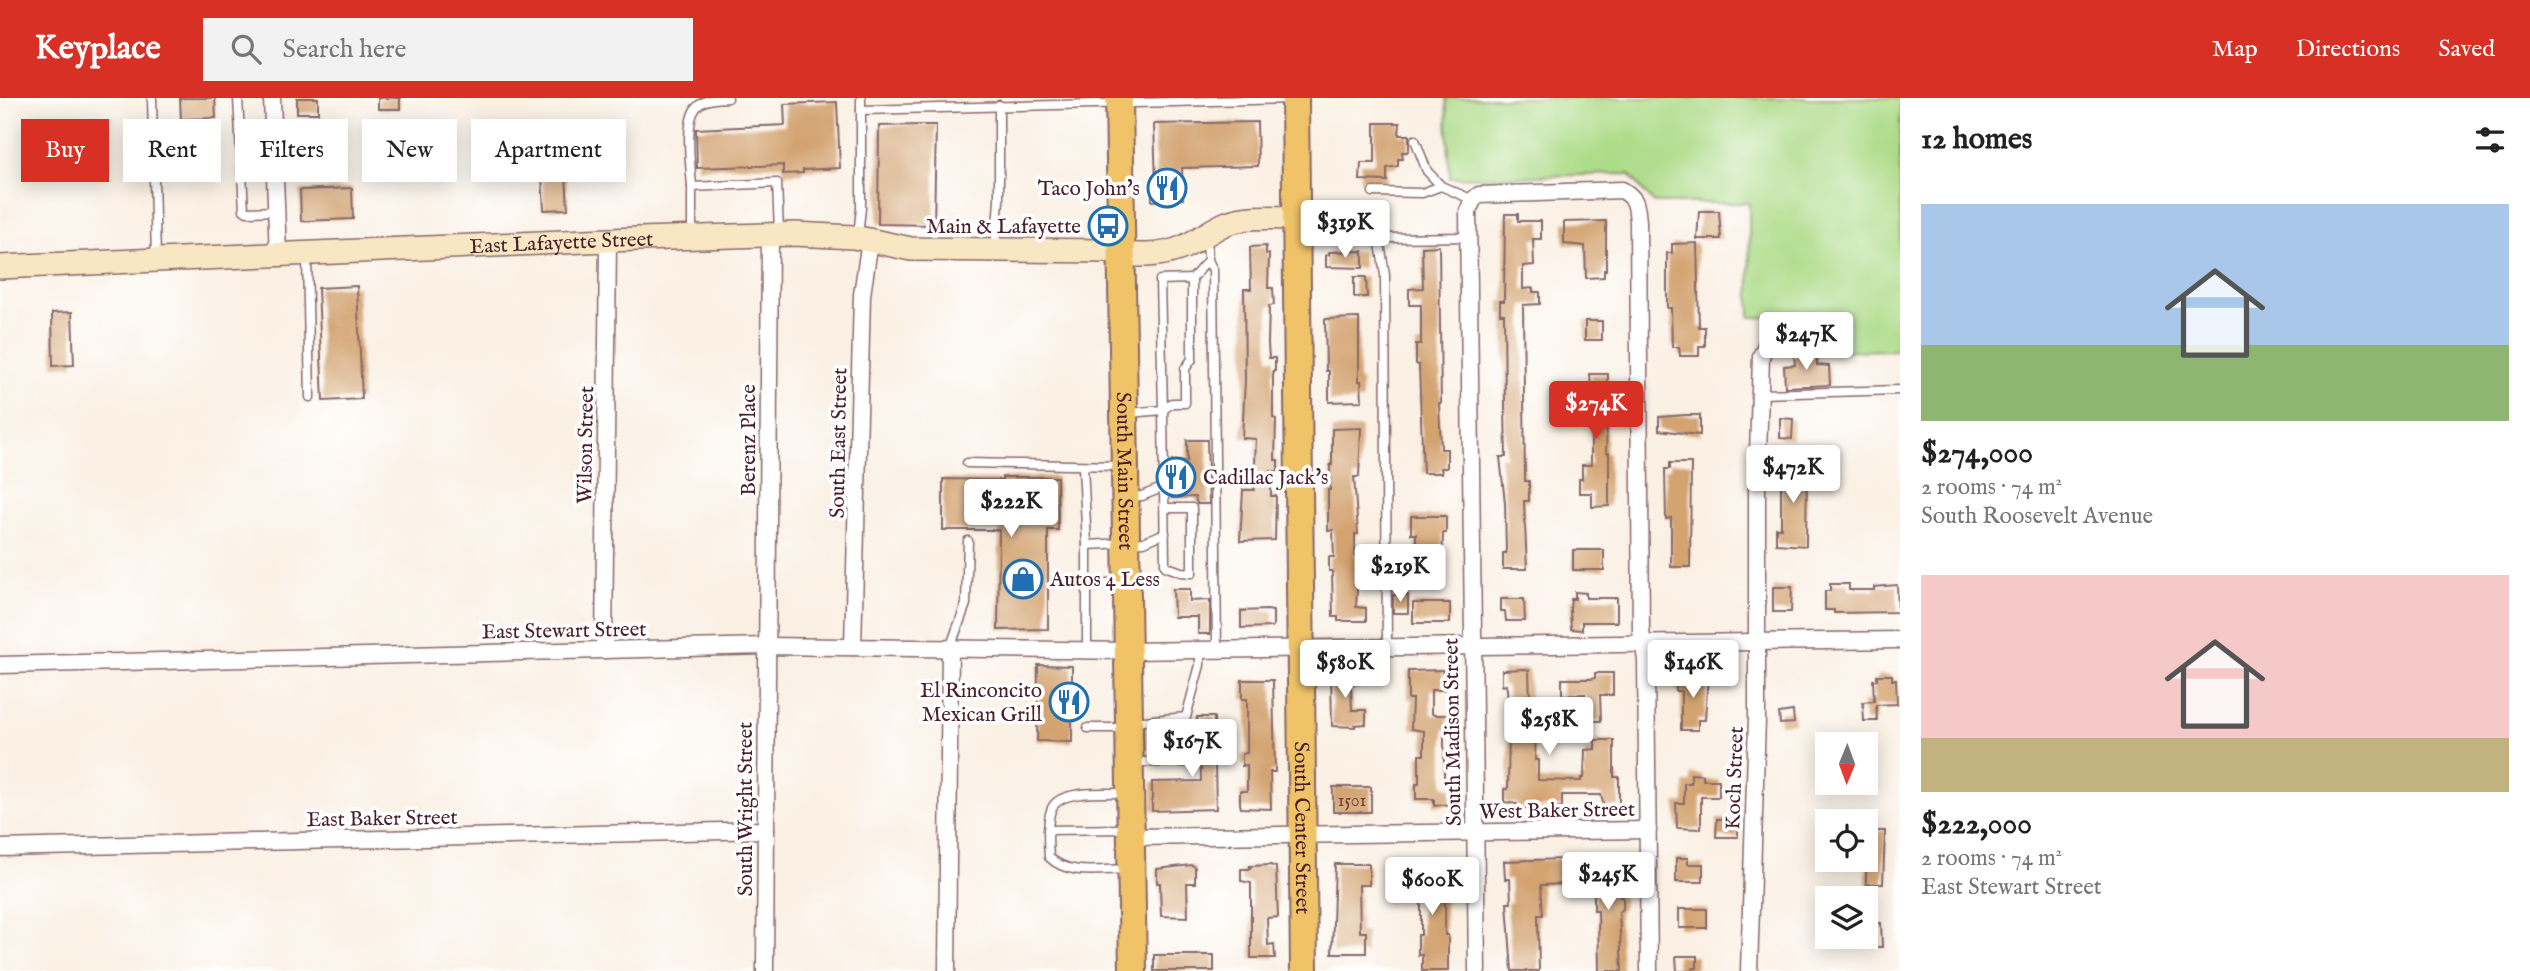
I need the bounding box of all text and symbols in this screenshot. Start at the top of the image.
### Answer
search box [203,18,693,81]
text: Keyplace [35,28,161,70]
icon: search [227,30,265,68]
text: Search here [283,33,407,66]
text: Map [2212,34,2258,65]
text: Directions [2296,34,2400,65]
text: Saved [2438,34,2495,65]
chip: Buy [21,119,109,182]
chip: Rent [123,119,221,182]
chip: Filters [235,119,348,182]
chip: New [362,119,457,182]
chip: Apartment [471,119,626,182]
text: 12 homes [1921,121,2032,159]
icon: filters [2471,121,2509,159]
restaurant icon: Taco John's [1146,167,1188,209]
place label: Taco John's [1038,176,1140,203]
pin: $319K [1296,200,1394,260]
bus stop icon: Main & Lafayette [1087,205,1129,247]
text: $319K [1317,208,1373,237]
place label: Main & Lafayette [926,214,1081,241]
street label: East Lafayette Street [469,227,654,261]
icon: home [2152,250,2278,376]
pin: $247K [1757,313,1855,372]
text: $247K [1775,320,1837,349]
street label: South East Street [825,367,854,519]
pin: $274K [1547,382,1645,441]
street label: Berenz Place [736,384,763,496]
street label: Wilson Street [572,386,601,504]
text: $274K [1565,389,1627,418]
street label: South Main Street [1109,392,1138,550]
text: $274,000 [1921,435,2033,473]
pin: $472K [1744,446,1842,505]
text: $472K [1762,453,1824,482]
restaurant icon: Cadillac Jack's [1155,456,1197,498]
place label: Cadillac Jack's [1203,465,1328,492]
text: 2 rooms · 74 m² [1921,473,2062,502]
pin: $222K [962,480,1060,539]
text: $222K [980,487,1042,516]
text: South Roosevelt Avenue [1921,502,2153,531]
pin: $219K [1351,545,1449,604]
text: $219K [1371,552,1429,581]
shop icon: Autos 4 Less [1002,558,1044,600]
place label: Autos 4 Less [1049,567,1160,594]
street label: East Stewart Street [481,617,647,646]
icon: home [2152,621,2278,747]
street label: South Madison Street [1438,638,1469,826]
pin: $580K [1296,640,1394,700]
pin: $146K [1644,640,1742,700]
text: $580K [1316,648,1374,677]
text: $146K [1664,648,1722,677]
place label: El Rinconcito Mexican Grill [920,678,1042,729]
restaurant icon: El Rinconcito Mexican Grill [1048,681,1090,723]
pin: $258K [1500,698,1598,757]
text: $258K [1520,705,1578,734]
pin: $167K [1143,720,1241,779]
street label: South Wright Street [733,722,760,896]
street label: Koch Street [1720,726,1751,830]
text: $167K [1163,727,1221,756]
north arrow [1815,732,1878,794]
map controls [1815,732,1878,949]
street label: South Center Street [1287,741,1315,915]
house number: 1501 [1338,790,1366,813]
street label: West Baker Street [1479,797,1635,826]
street label: East Baker Street [306,805,458,834]
text: $222,000 [1921,806,2032,844]
button: locate [1815,809,1878,872]
text: 2 rooms · 74 m² [1921,844,2062,873]
pin: $245K [1559,852,1657,912]
pin: $600K [1383,858,1481,917]
text: $245K [1578,860,1638,889]
text: $600K [1401,865,1463,894]
text: East Stewart Street [1921,873,2102,902]
button: layers [1815,886,1878,949]

